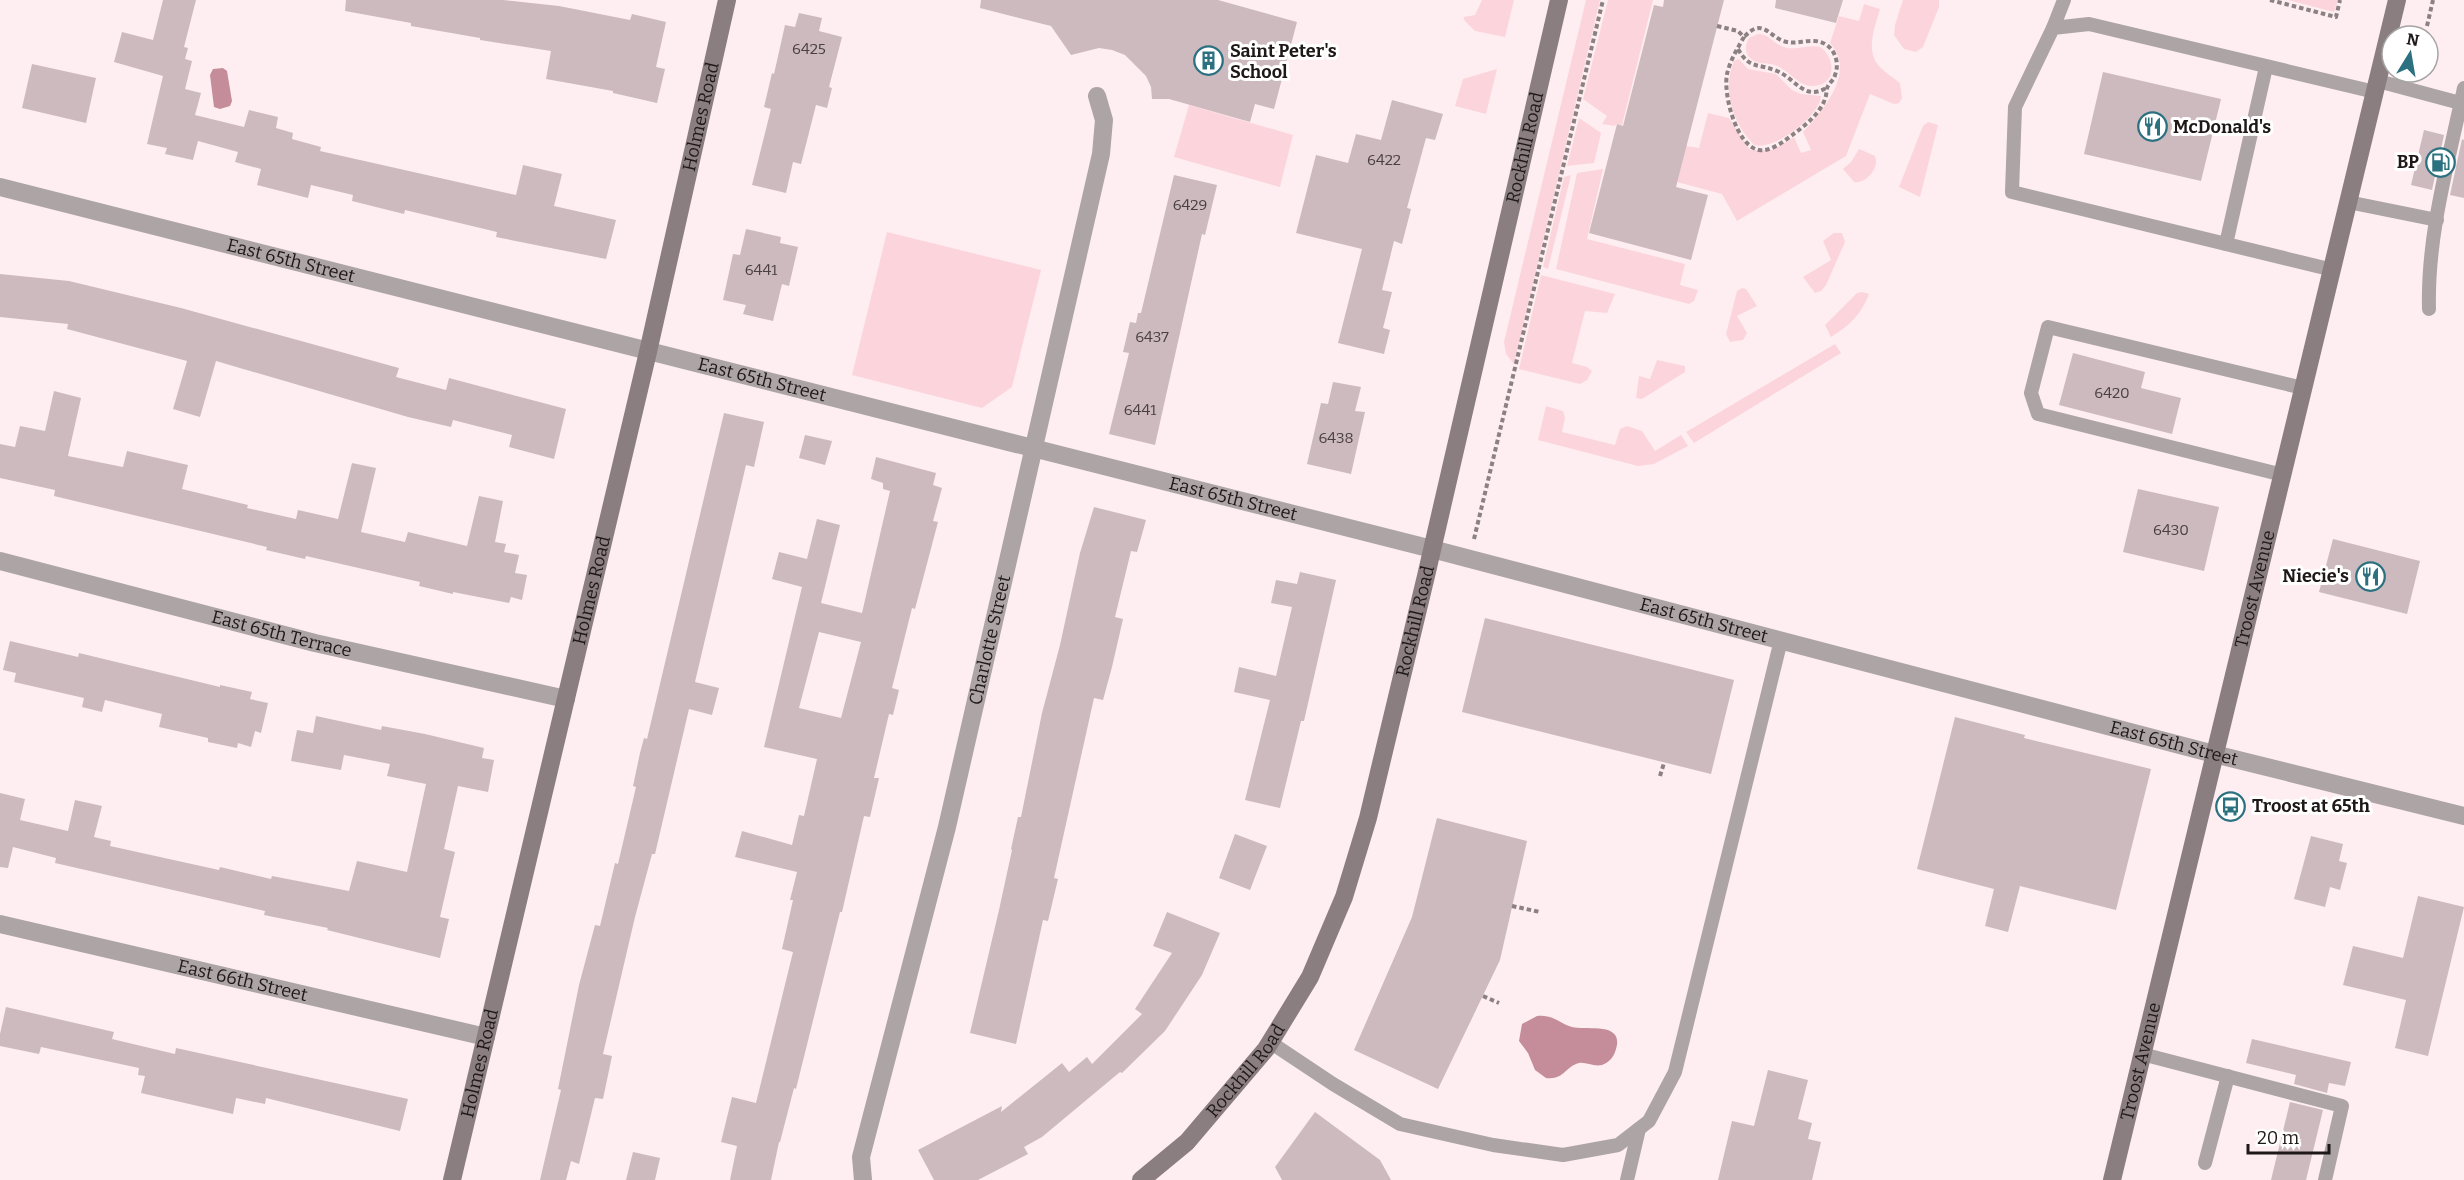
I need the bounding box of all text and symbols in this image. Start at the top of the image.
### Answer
north arrow [2380,24,2440,84]
text: N [2405,29,2421,50]
house number: 6425 [792,40,826,58]
place label: Saint Peter's School [1230,40,1337,83]
building icon: Saint Peter's School [1193,45,1225,77]
street label: Holmes Road [678,60,724,173]
street label: Rockhill Road [1501,90,1548,205]
restaurant icon: McDonald's [2136,111,2168,143]
place label: McDonald's [2173,116,2271,138]
fuel station icon: BP [2424,146,2456,178]
house number: 6422 [1367,151,1401,169]
place label: BP [2397,151,2419,173]
house number: 6429 [1173,196,1207,214]
street label: East 65th Street [224,234,358,287]
house number: 6441 [745,261,777,279]
house number: 6437 [1135,328,1169,346]
street label: East 65th Street [696,353,829,407]
house number: 6420 [2094,384,2130,402]
house number: 6441 [1124,401,1156,419]
house number: 6438 [1318,429,1354,447]
street label: East 65th Street [1167,472,1300,526]
house number: 6430 [2153,521,2189,539]
street label: Troost Avenue [2230,528,2280,650]
street label: Holmes Road [568,533,615,647]
restaurant icon: Niecie's [2354,560,2386,592]
street label: Rockhill Road [1391,563,1439,679]
place label: Niecie's [2282,565,2349,587]
street label: Charlotte Street [964,572,1015,707]
street label: East 65th Street [1637,593,1771,648]
street label: East 65th Terrace [209,606,354,662]
street label: East 65th Street [2108,716,2241,771]
bus stop icon: Troost at 65th [2215,790,2247,822]
place label: Troost at 65th [2252,795,2371,817]
street label: East 66th Street [175,955,310,1006]
street label: Troost Avenue [2116,1000,2165,1123]
street label: Holmes Road [456,1006,503,1120]
street label: Rockhill Road [1202,1020,1290,1122]
scale bar [2248,1117,2329,1155]
text: 20 m [2257,1127,2299,1149]

